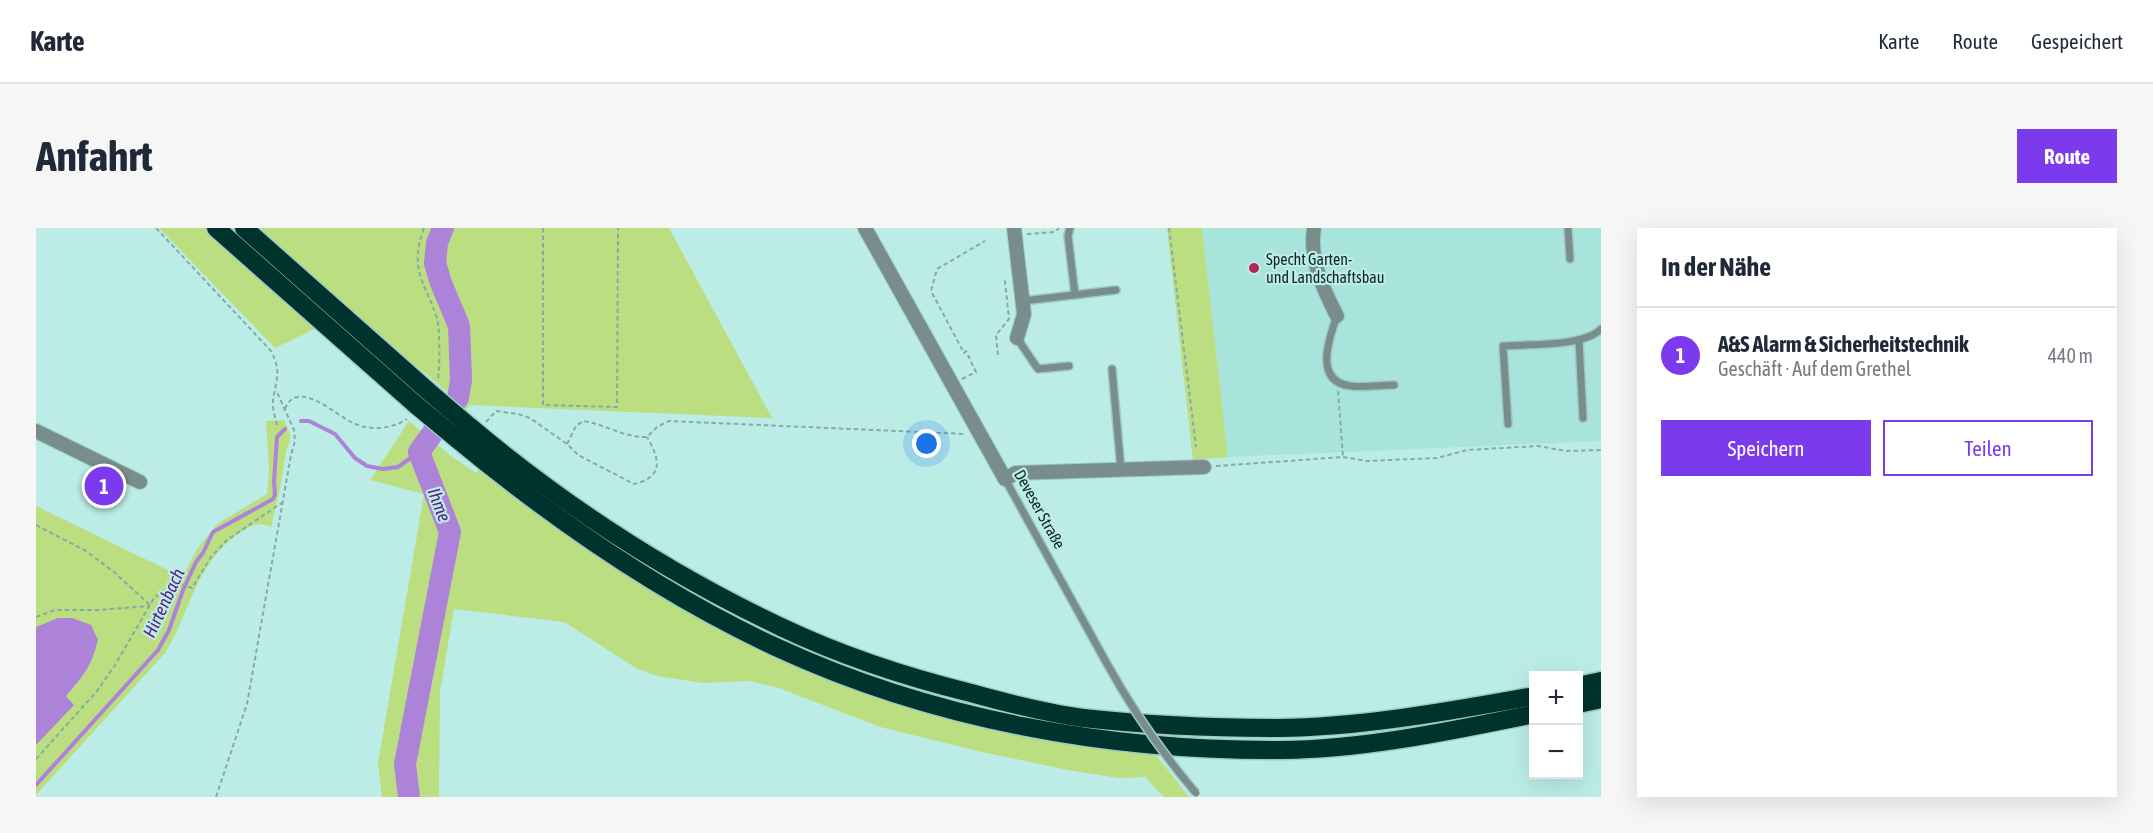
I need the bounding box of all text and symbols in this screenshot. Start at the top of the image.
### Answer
text: Karte [30,25,85,57]
text: Karte [1878,29,1919,53]
text: Route [1952,29,1998,53]
text: Gespeichert [2031,29,2123,53]
button: Route [2017,129,2117,183]
text: Anfahrt [36,132,153,180]
place label: Specht Garten- und Landschaftsbau [1266,250,1384,286]
text: In der Nähe [1661,252,1771,282]
marker: Specht Garten- und Landschaftsbau [1247,261,1261,275]
text: A&S Alarm & Sicherheitstechnik [1718,331,1969,357]
text: 1 [1676,344,1685,367]
text: 440 m [2048,344,2093,367]
text: Geschäft · Auf dem Grethel [1718,357,1911,380]
button: Speichern [1661,420,1871,476]
button: Teilen [1883,420,2093,476]
your location [912,429,941,458]
pin: 1 [84,464,124,508]
street label: Deveser Straße [1011,466,1069,552]
water label: Ihme [423,485,455,525]
water label: Hirtenbach [138,565,189,641]
map controls [1529,671,1583,779]
button: + [1529,671,1583,725]
button: − [1529,725,1583,779]

